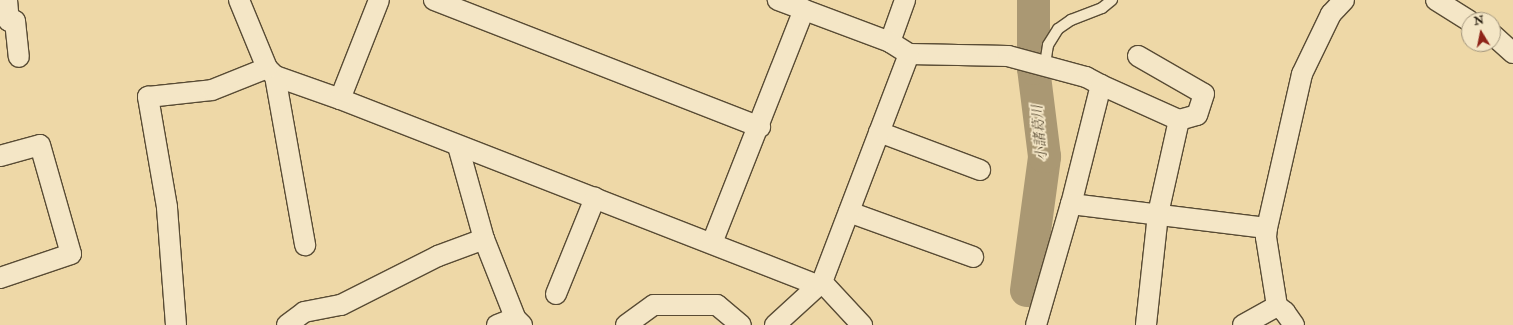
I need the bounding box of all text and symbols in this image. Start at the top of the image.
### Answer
north arrow [1461,12,1501,52]
text: N [1473,13,1485,28]
water label: 小諸葛川 [1029,104,1051,162]

